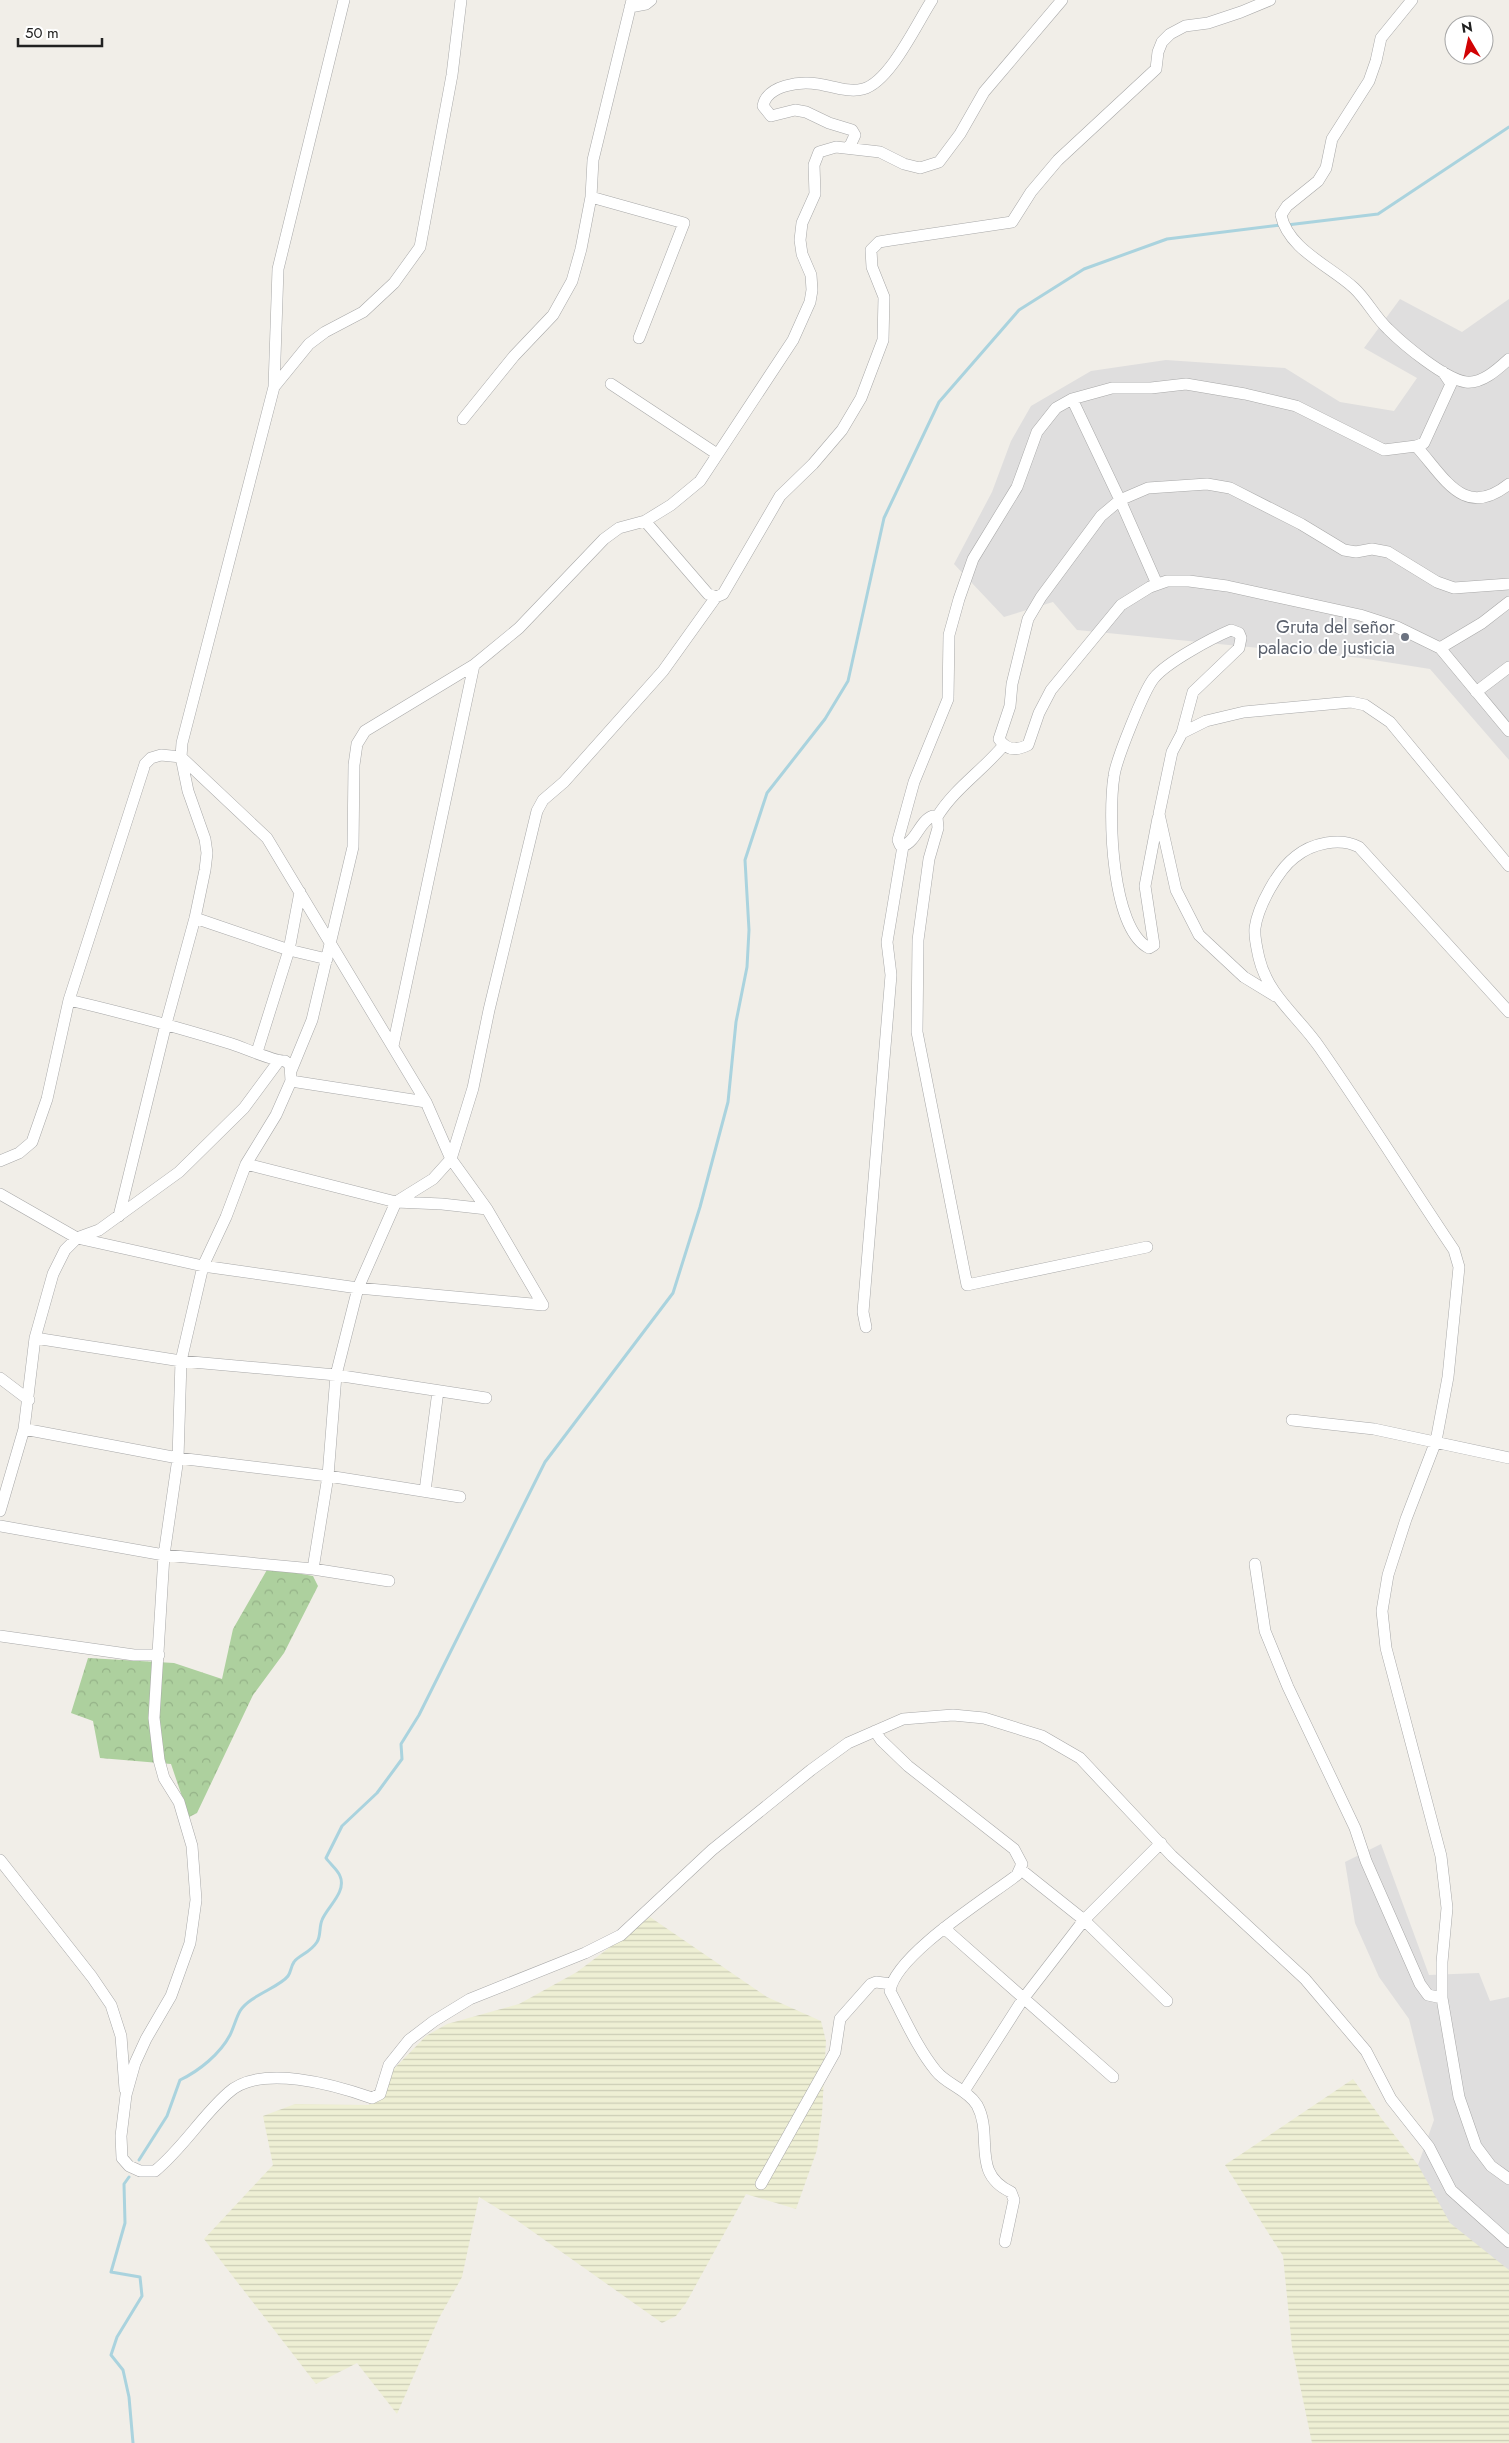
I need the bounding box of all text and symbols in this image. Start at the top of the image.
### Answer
scale bar [18,15,101,47]
north arrow [1444,15,1494,65]
text: N [1460,16,1474,38]
text: 50 m [25,22,59,44]
place label: Gruta del señor palacio de justicia [1258,614,1396,661]
marker: Gruta del señor palacio de justicia [1399,631,1411,643]

